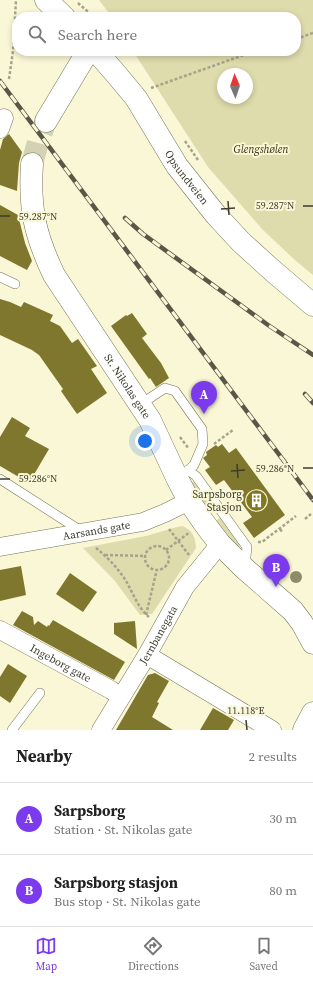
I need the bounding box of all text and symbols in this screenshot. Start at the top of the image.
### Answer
search box [12,12,301,56]
icon: search [26,23,48,45]
text: Search here [58,24,137,45]
north arrow [217,68,253,104]
park label: Glengshølen [234,142,289,157]
street label: Opsundveien [162,147,213,208]
text: 59.287°N [256,199,294,212]
text: 59.287°N [19,210,57,223]
street label: St. Nikolas gate [101,351,155,422]
pin: A [191,381,217,414]
your location [135,431,155,451]
text: 59.286°N [256,462,294,475]
text: 59.286°N [19,472,57,485]
place label: Sarpsborg Stasjon [192,487,242,515]
building icon: Sarpsborg Stasjon [244,487,270,513]
street label: Aarsands gate [62,517,132,543]
pin: B [263,554,289,587]
street label: Jernbanegata [135,602,181,668]
street label: Ingeborg gate [27,640,94,686]
text: 11.118°E [227,704,265,717]
text: Nearby [16,744,72,768]
text: 2 results [249,748,297,765]
text: Sarpsborg [54,800,125,821]
text: A [25,810,33,827]
text: 30 m [269,810,297,827]
text: Station · St. Nikolas gate [54,821,192,838]
text: Sarpsborg stasjon [54,872,178,893]
text: B [25,882,33,899]
text: 80 m [269,882,297,899]
text: Bus stop · St. Nikolas gate [54,893,201,910]
tab: Map [35,935,57,974]
tab: Directions [128,935,179,974]
tab: Saved [249,935,278,974]

